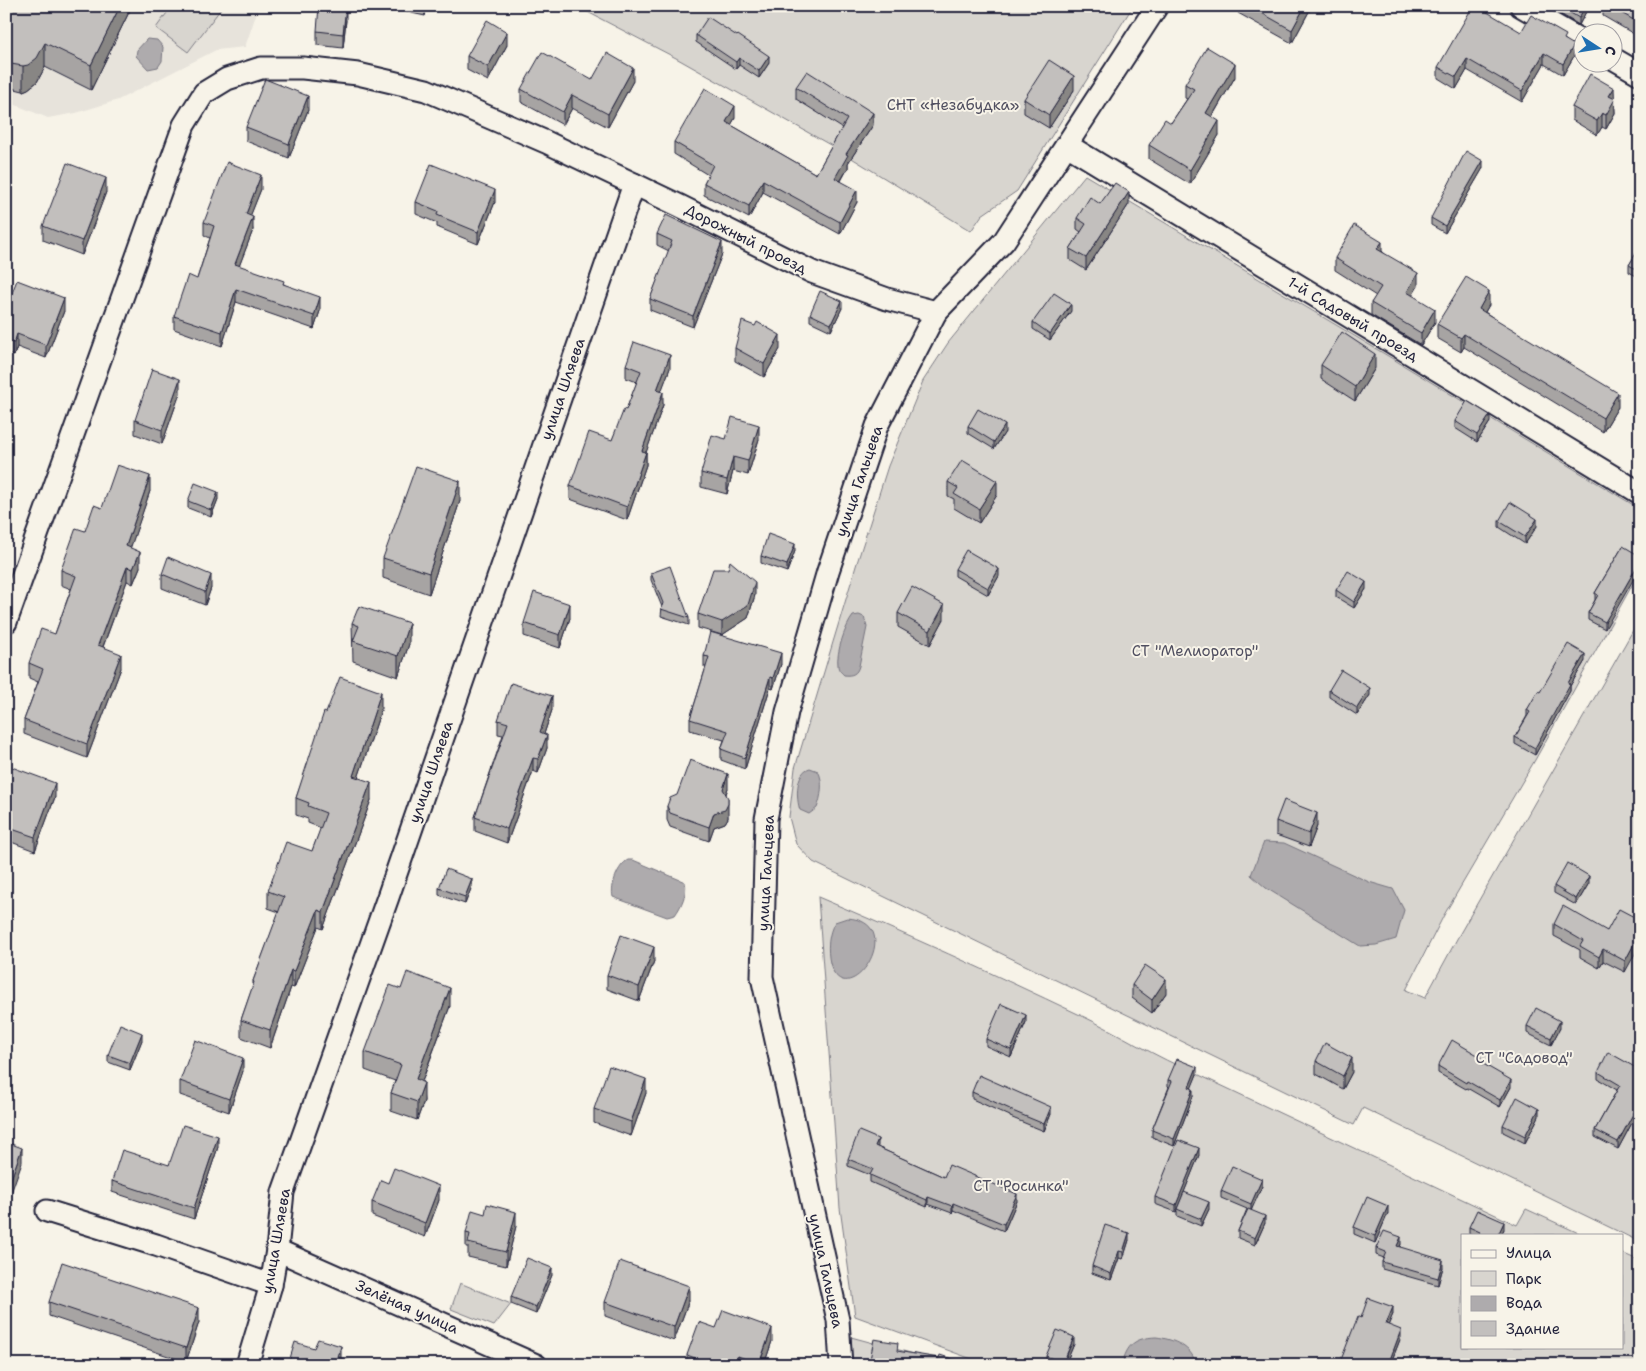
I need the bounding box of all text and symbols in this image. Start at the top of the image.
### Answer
north arrow [1574,22,1624,72]
text: С [1601,45,1620,57]
park label: СНТ «Незабудка» [887,95,1019,115]
street label: Дорожный проезд [681,199,811,279]
street label: 1-й Садовый проезд [1284,272,1422,366]
street label: улица Шляева [536,335,590,443]
street label: улица Гальцева [831,422,888,539]
park label: СТ "Мелиоратор" [1132,641,1258,661]
street label: улица Шляева [404,718,458,826]
street label: улица Гальцева [753,814,779,932]
park label: СТ "Садовод" [1475,1048,1573,1068]
park label: СТ "Росинка" [973,1176,1069,1196]
street label: улица Шляева [257,1186,295,1295]
street label: улица Гальцева [804,1212,848,1331]
legend [1461,1234,1624,1348]
text: Улица [1506,1243,1552,1263]
text: Парк [1506,1269,1542,1289]
street label: Зелёная улица [352,1275,462,1339]
text: Вода [1506,1293,1543,1313]
text: Здание [1506,1319,1560,1339]

